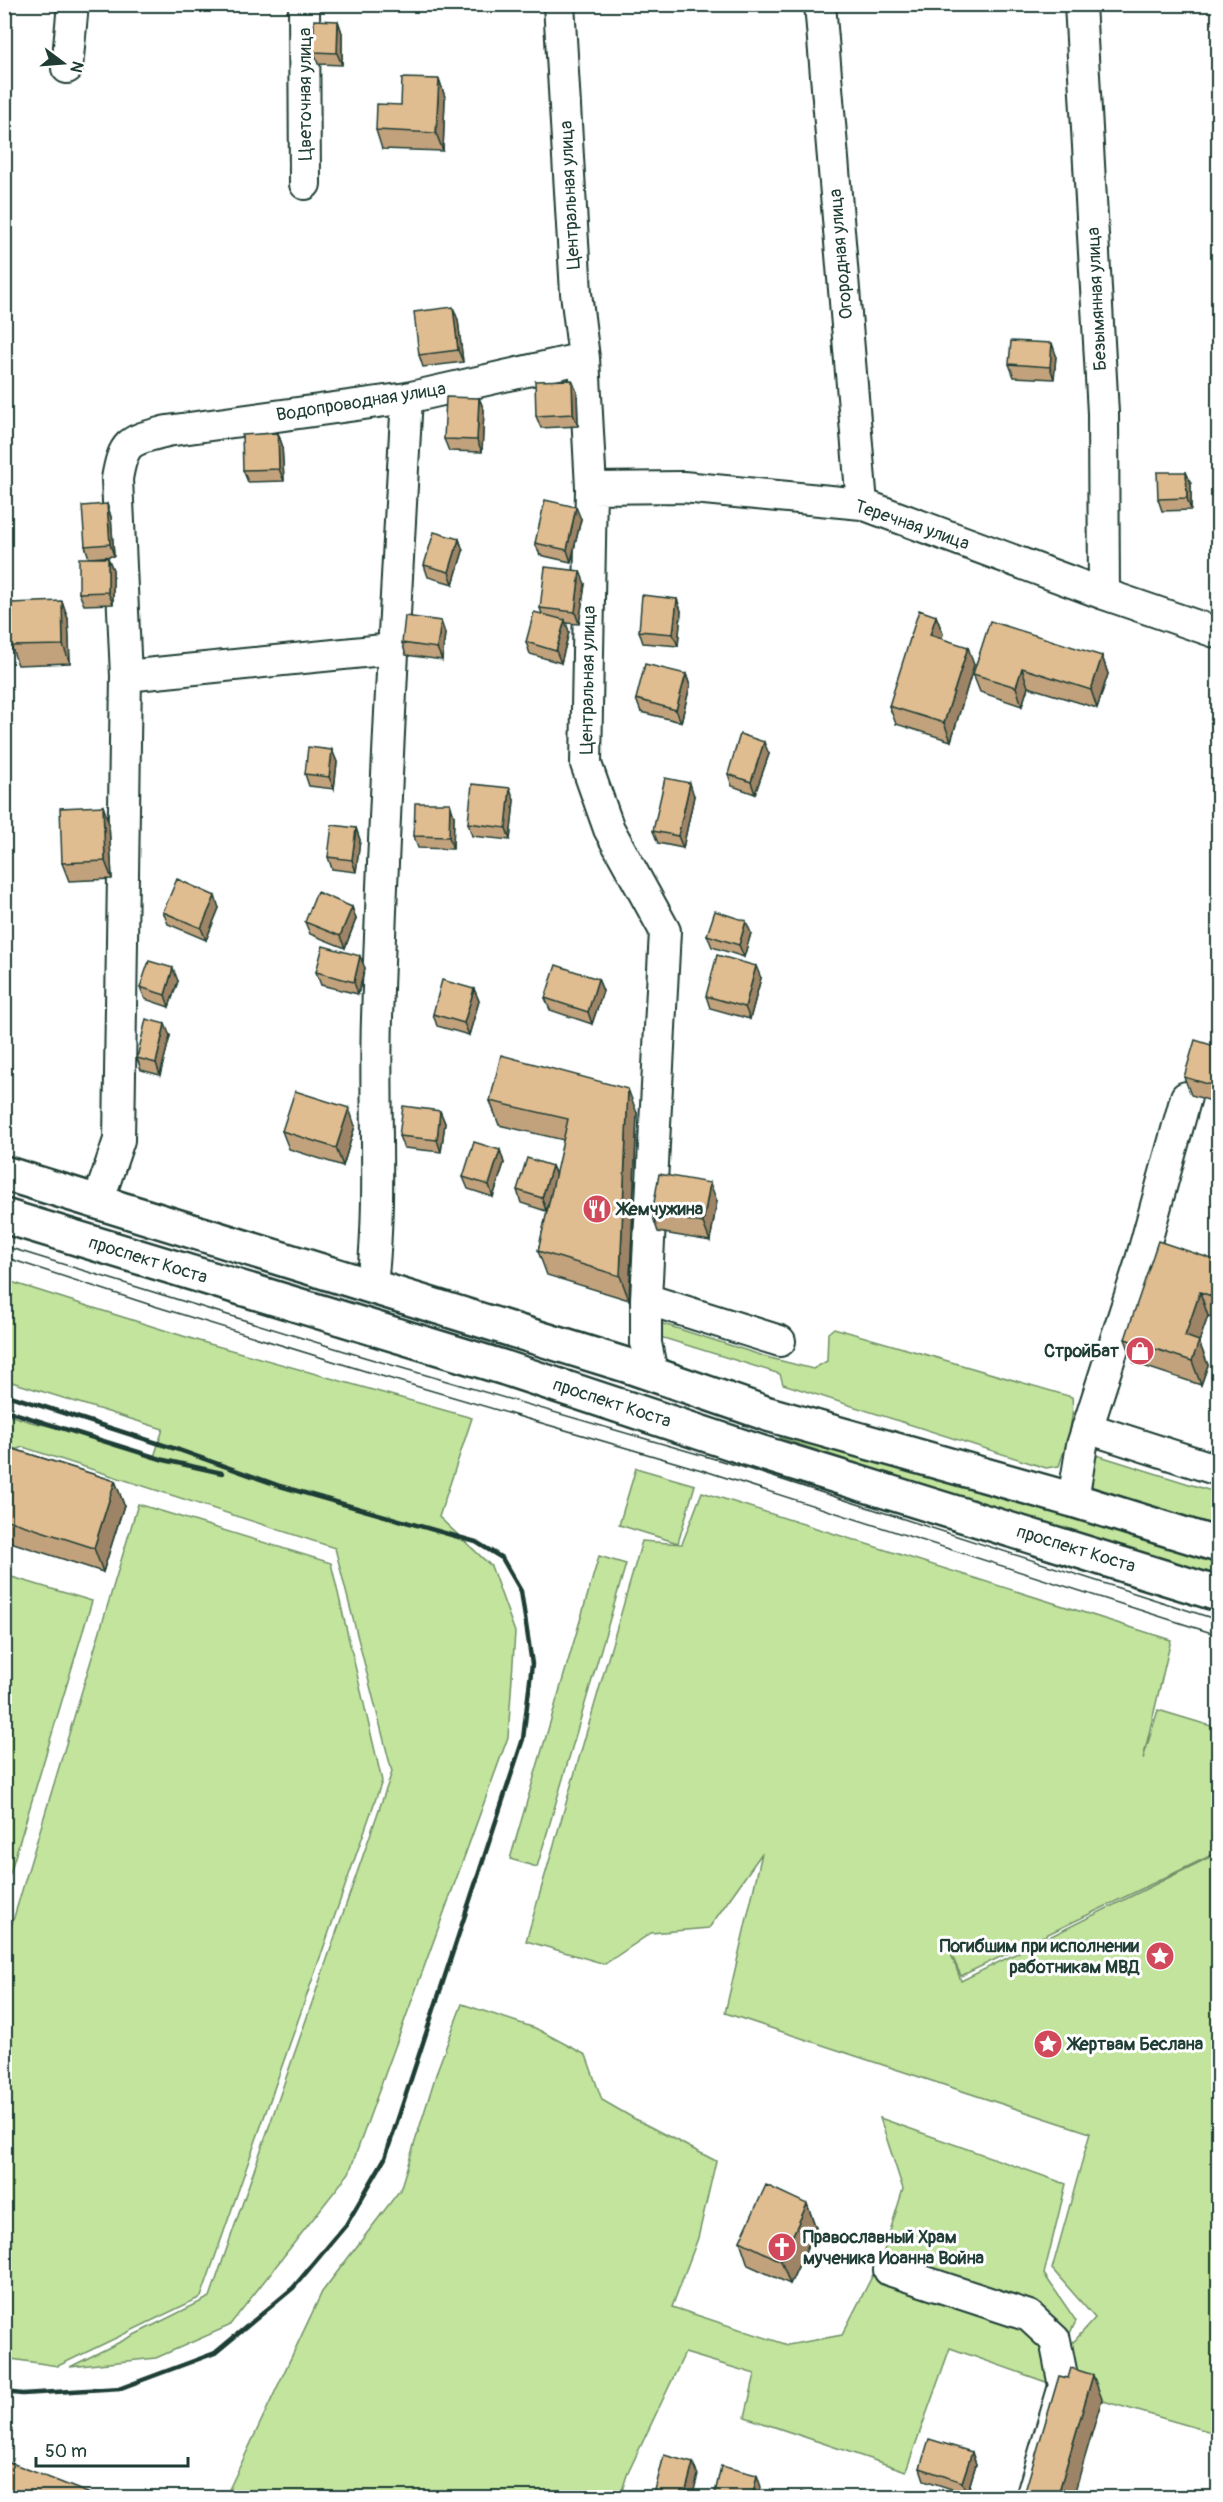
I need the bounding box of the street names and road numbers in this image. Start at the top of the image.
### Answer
street label: Цветочная улица [294,28,317,160]
street label: Центральная улица [555,120,585,270]
street label: Огородная улица [824,188,858,320]
street label: Безымянная улица [1082,227,1112,371]
street label: Водопроводная улица [274,377,448,427]
street label: Теречная улица [852,495,972,555]
street label: Центральная улица [575,605,601,755]
street label: проспект Коста [86,1231,210,1289]
street label: проспект Коста [550,1373,674,1433]
street label: проспект Коста [1014,1520,1138,1578]

